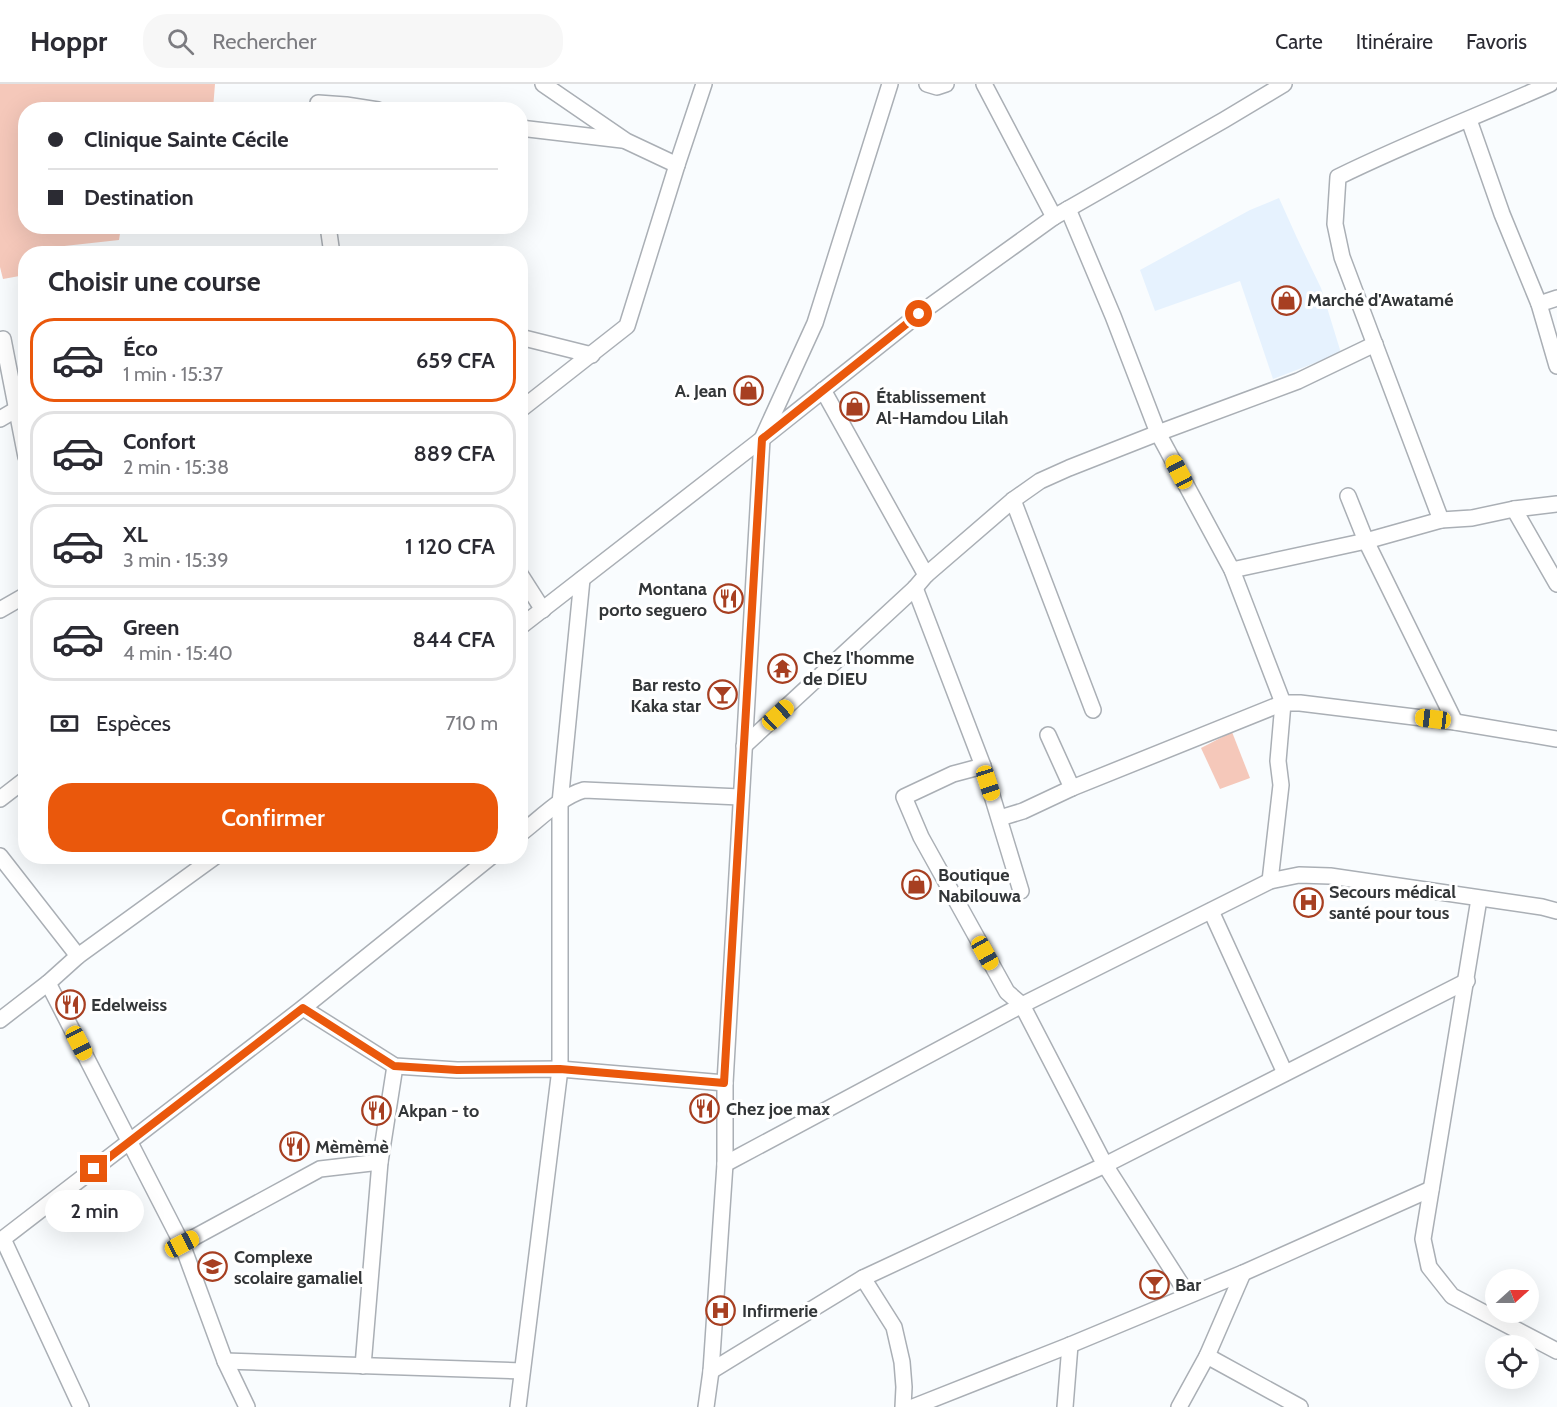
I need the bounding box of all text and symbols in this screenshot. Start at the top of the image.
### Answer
search box [143,14,563,68]
text: Hoppr [30,24,107,58]
icon: search [164,25,197,58]
text: Rechercher [212,28,316,55]
text: Carte [1275,29,1323,54]
text: Itinéraire [1356,29,1433,54]
text: Favoris [1466,29,1527,54]
text: Clinique Sainte Cécile [84,126,289,153]
text: Destination [84,184,194,211]
text: Choisir une course [48,265,261,298]
shop icon: Marché d'Awatamé [1270,284,1302,316]
place label: Marché d'Awatamé [1307,289,1454,311]
route start [905,300,932,327]
icon: car [51,333,105,387]
text: Éco [123,335,158,362]
text: 659 CFA [416,347,495,374]
text: 1 min · 15:37 [123,362,223,386]
shop icon: A. Jean [732,375,764,407]
place label: A. Jean [675,380,727,402]
place label: Établissement Al-Hamdou Lilah [876,386,1008,429]
shop icon: Établissement Al-Hamdou Lilah [839,391,871,423]
icon: car [51,426,105,480]
text: Confort [123,428,196,455]
text: 889 CFA [414,440,495,467]
car [1163,452,1195,492]
text: 2 min · 15:38 [123,455,229,479]
icon: car [51,519,105,573]
text: XL [123,521,148,548]
text: 1 120 CFA [405,533,495,560]
text: 3 min · 15:39 [123,548,229,572]
place label: Montana porto seguero [599,578,707,621]
restaurant icon: Montana porto seguero [712,583,744,615]
icon: car [51,612,105,666]
text: Green [123,614,179,641]
text: 844 CFA [413,626,495,653]
text: 4 min · 15:40 [123,641,233,665]
place label: Chez l'homme de DIEU [803,647,914,690]
temple icon: Chez l'homme de DIEU [766,652,798,684]
place label: Bar resto Kaka star [630,674,701,717]
bar icon: Bar resto Kaka star [706,679,738,711]
car [759,696,797,734]
icon: cash [48,707,81,740]
car [1414,708,1452,730]
text: Espèces [96,710,171,737]
text: 710 m [445,711,498,735]
car [974,763,1002,803]
button: Confirmer [48,783,498,852]
place label: Boutique Nabilouwa [938,864,1021,907]
shop icon: Boutique Nabilouwa [901,869,933,901]
place label: Secours médical santé pour tous [1329,881,1456,924]
hospital icon: Secours médical santé pour tous [1292,886,1324,918]
car [968,933,1002,973]
restaurant icon: Edelweiss [54,989,86,1021]
place label: Edelweiss [91,994,167,1016]
car [63,1023,95,1063]
restaurant icon: Chez joe max [689,1093,721,1125]
restaurant icon: Akpan - to [361,1095,393,1127]
place label: Chez joe max [726,1098,830,1120]
place label: Akpan - to [398,1100,479,1122]
restaurant icon: Mèmèmè [278,1131,310,1163]
place label: Mèmèmè [315,1136,389,1158]
route end [80,1155,107,1182]
callout: 2 min [44,1190,144,1232]
text: 2 min [70,1199,119,1223]
car [162,1228,202,1260]
place label: Complexe scolaire gamaliel [234,1246,363,1289]
school or university icon: Complexe scolaire gamaliel [197,1251,229,1283]
bar icon: Bar [1138,1269,1170,1301]
north arrow [1485,1269,1539,1323]
map controls [1485,1269,1539,1389]
place label: Bar [1175,1274,1201,1296]
hospital icon: Infirmerie [705,1295,737,1327]
place label: Infirmerie [742,1300,818,1322]
button: locate [1485,1335,1539,1389]

